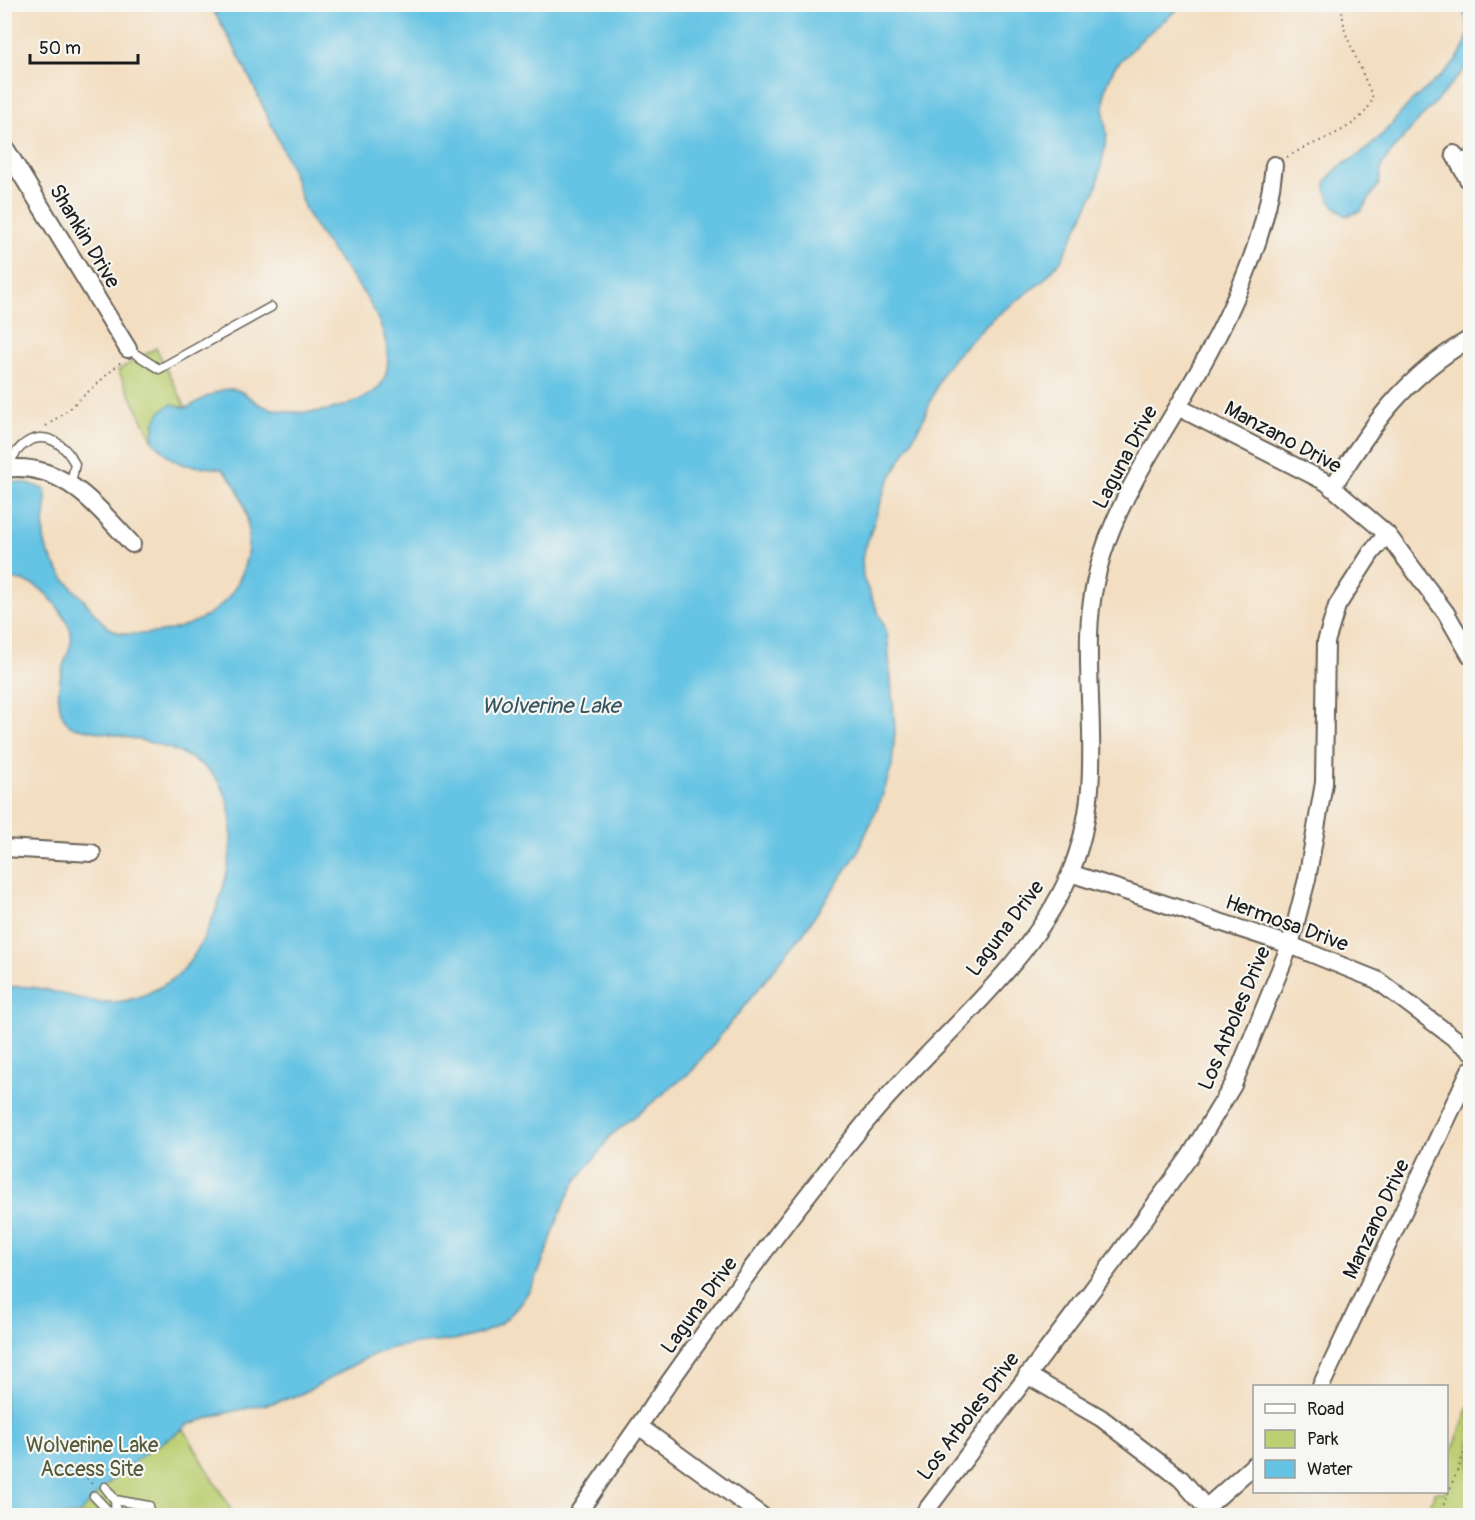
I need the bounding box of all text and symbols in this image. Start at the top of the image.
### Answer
scale bar [30,27,138,65]
text: 50 m [39,37,81,60]
street label: Shankin Drive [43,179,127,294]
street label: Manzano Drive [1219,395,1347,480]
street label: Laguna Drive [1087,400,1164,514]
water label: Wolverine Lake [482,692,623,720]
street label: Laguna Drive [960,874,1051,982]
street label: Hermosa Drive [1222,889,1353,958]
street label: Los Arboles Drive [1192,941,1277,1094]
street label: Manzano Drive [1337,1154,1416,1283]
street label: Laguna Drive [655,1251,744,1359]
street label: Los Arboles Drive [911,1346,1026,1486]
legend [1253,1385,1448,1493]
text: Road [1307,1398,1344,1421]
text: Park [1307,1428,1339,1451]
park label: Wolverine Lake Access Site [26,1432,159,1483]
text: Water [1307,1458,1353,1481]

